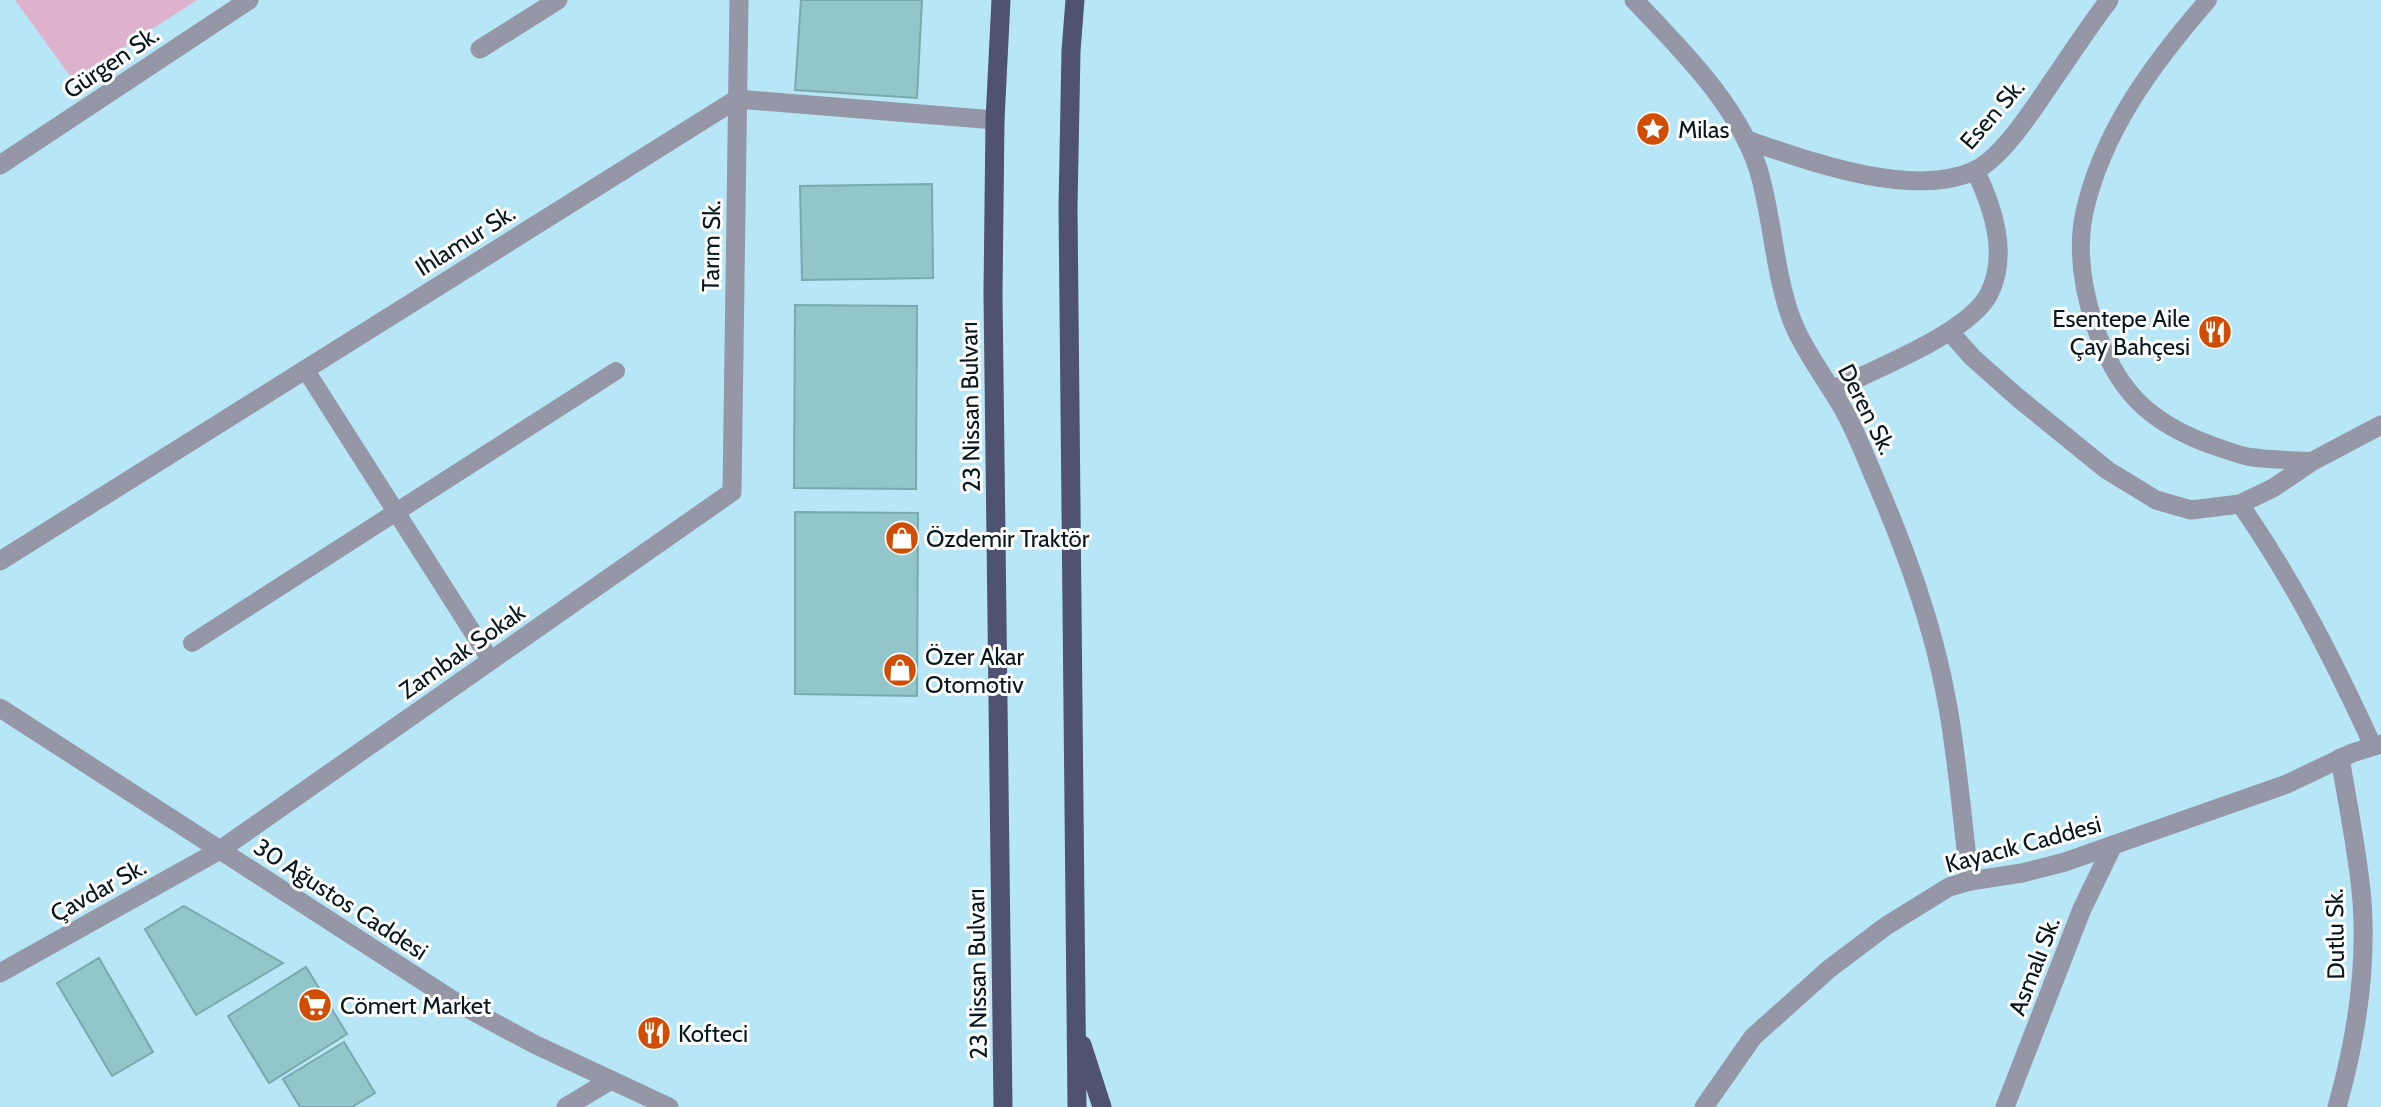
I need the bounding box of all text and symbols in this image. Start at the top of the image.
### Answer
street label: Gürgen Sk. [58,20,164,104]
street label: Esen Sk. [1954,73,2030,155]
place icon: Milas [1634,110,1672,148]
place label: Milas [1678,115,1730,144]
street label: Ihlamur Sk. [410,198,520,282]
street label: Tarım Sk. [696,200,726,292]
place label: Esentepe Aile Çay Bahçesi [2052,304,2190,361]
restaurant icon: Esentepe Aile Çay Bahçesi [2196,313,2234,351]
street label: 23 Nissan Bulvarı [954,321,986,493]
street label: Deren Sk. [1832,359,1902,459]
shop icon: Özdemir Traktör [883,519,921,557]
place label: Özdemir Traktör [926,524,1090,553]
street label: Zambak Sokak [394,597,531,705]
place label: Özer Akar Otomotiv [925,642,1025,699]
shop icon: Özer Akar Otomotiv [881,651,919,689]
street label: Kayacık Caddesi [1942,809,2104,879]
street label: 30 Ağustos Caddesi [249,832,433,966]
street label: Çavdar Sk. [45,852,151,928]
street label: 23 Nissan Bulvarı [961,888,993,1060]
street label: Dutlu Sk. [2320,888,2350,980]
street label: Asmalı Sk. [2002,913,2066,1019]
supermarket icon: Cömert Market [296,986,334,1024]
place label: Cömert Market [340,991,491,1020]
restaurant icon: Kofteci [635,1014,673,1052]
place label: Kofteci [678,1019,748,1048]

